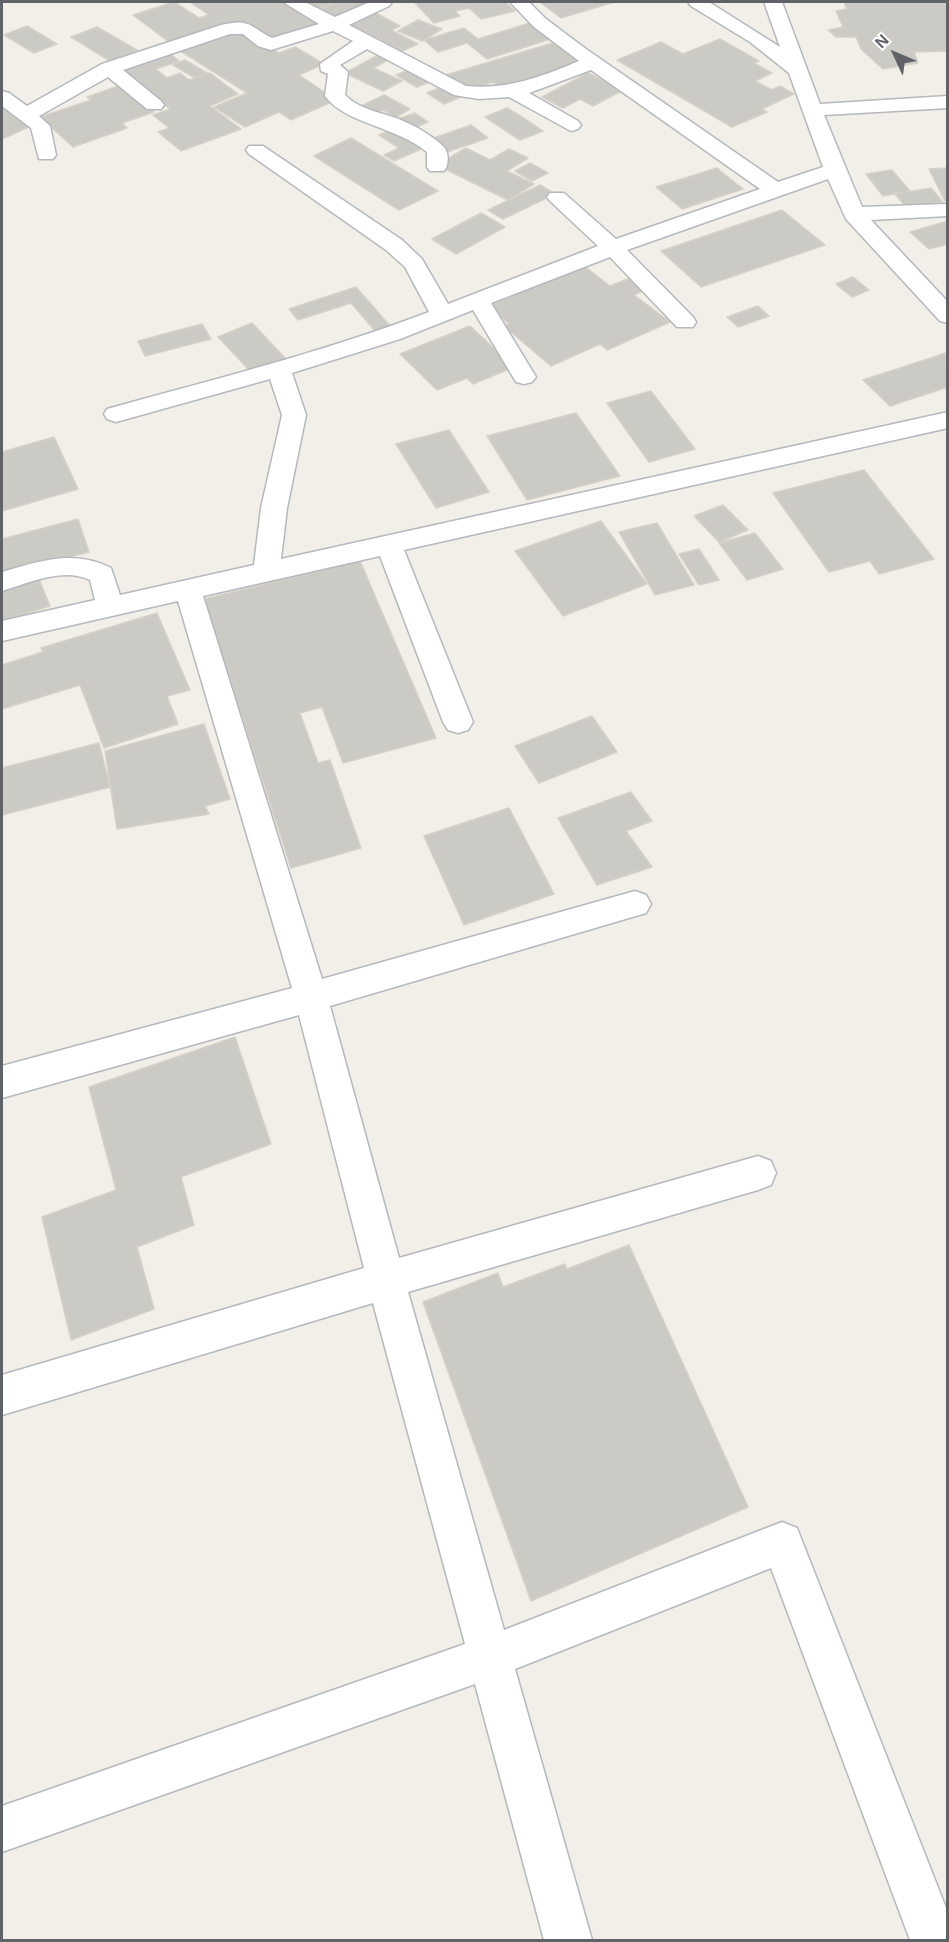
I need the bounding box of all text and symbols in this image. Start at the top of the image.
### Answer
north arrow [865,24,925,84]
text: N [872,31,892,51]

